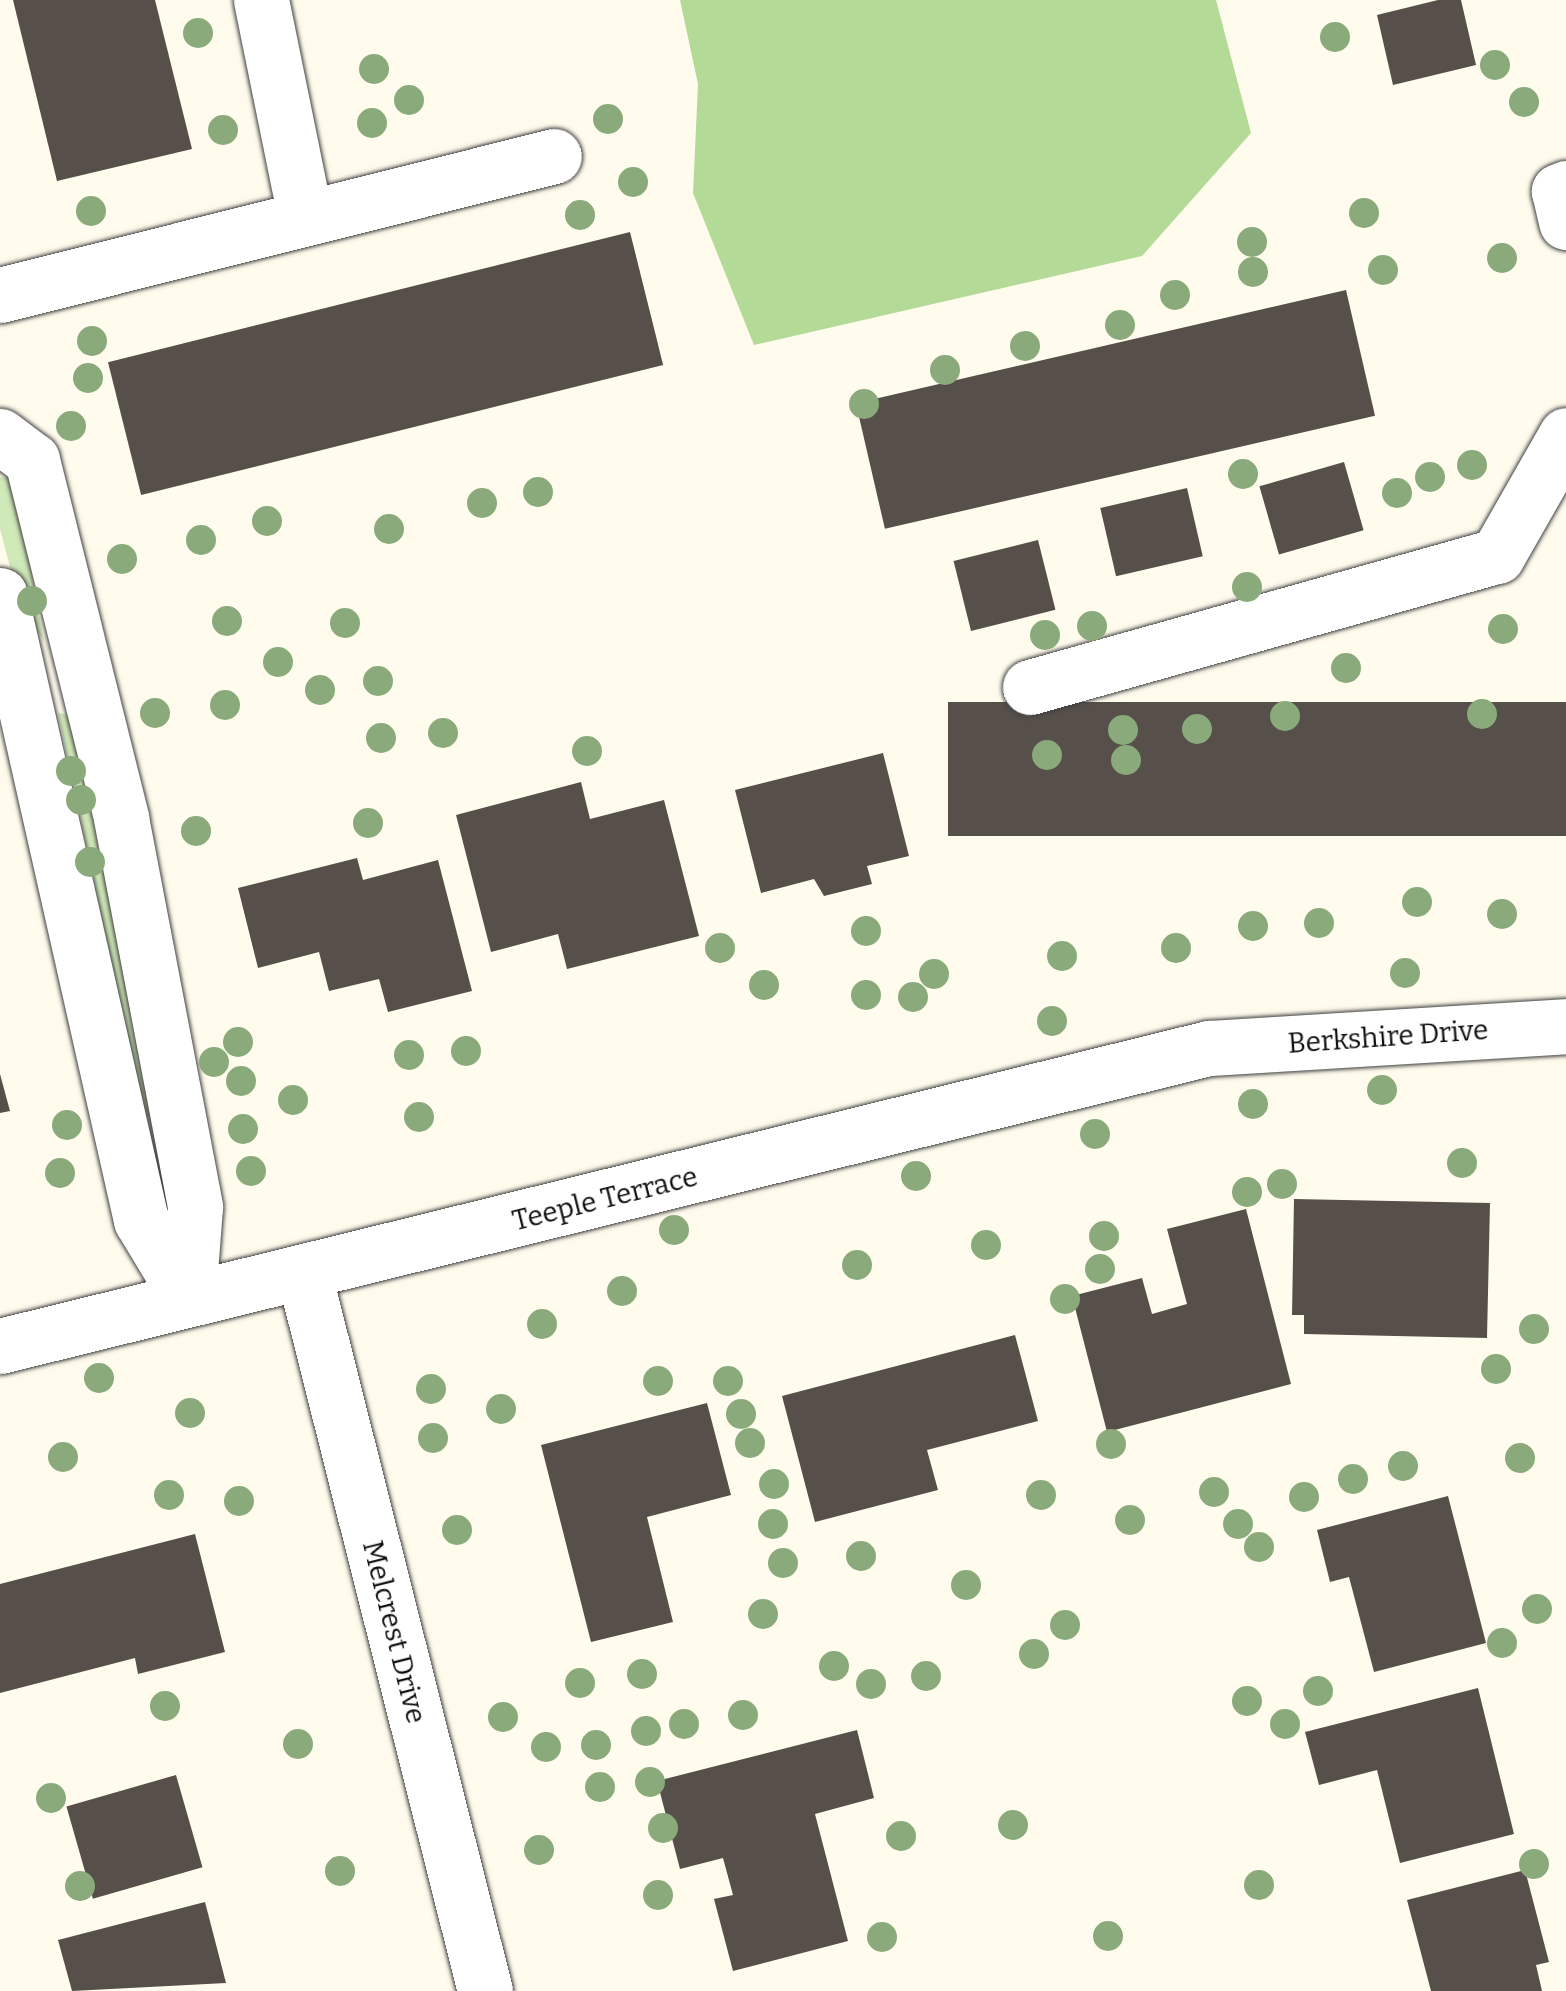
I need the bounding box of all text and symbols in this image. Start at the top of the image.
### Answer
street label: Berkshire Drive [1287,1013,1489,1061]
street label: Teeple Terrace [509,1160,701,1238]
street label: Melcrest Drive [355,1537,433,1727]

